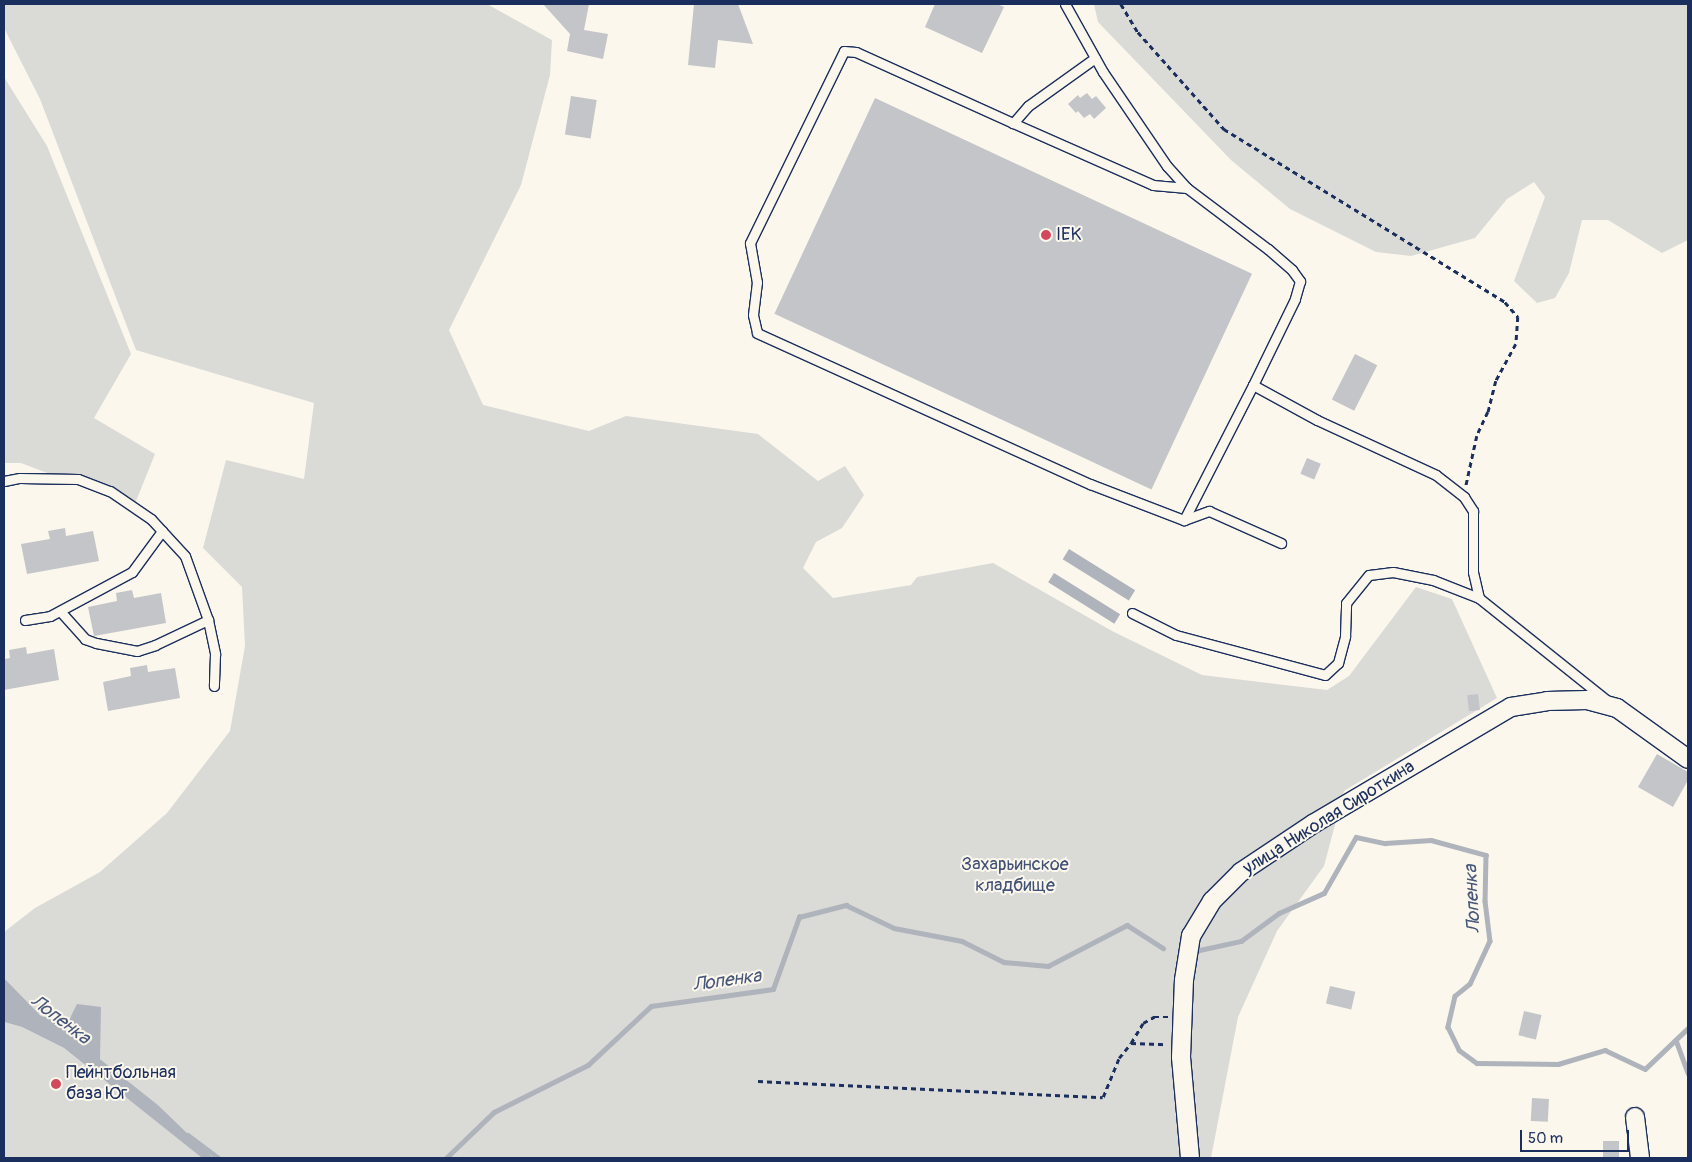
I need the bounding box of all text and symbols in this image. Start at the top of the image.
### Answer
place label: IEK [1056,224,1081,246]
marker: IEK [1040,229,1052,241]
street label: улица Николая Сироткина [1239,756,1419,880]
park label: Захарьинское кладбище [961,855,1069,898]
water label: Лопенка [1460,864,1486,934]
water label: Лопенка [691,965,763,997]
water label: Лопенка [26,990,94,1050]
place label: Пейнтбольная база Юг [66,1063,176,1106]
marker: Пейнтбольная база Юг [50,1078,62,1090]
scale bar [1522,1120,1631,1152]
text: 50 m [1528,1129,1563,1148]

